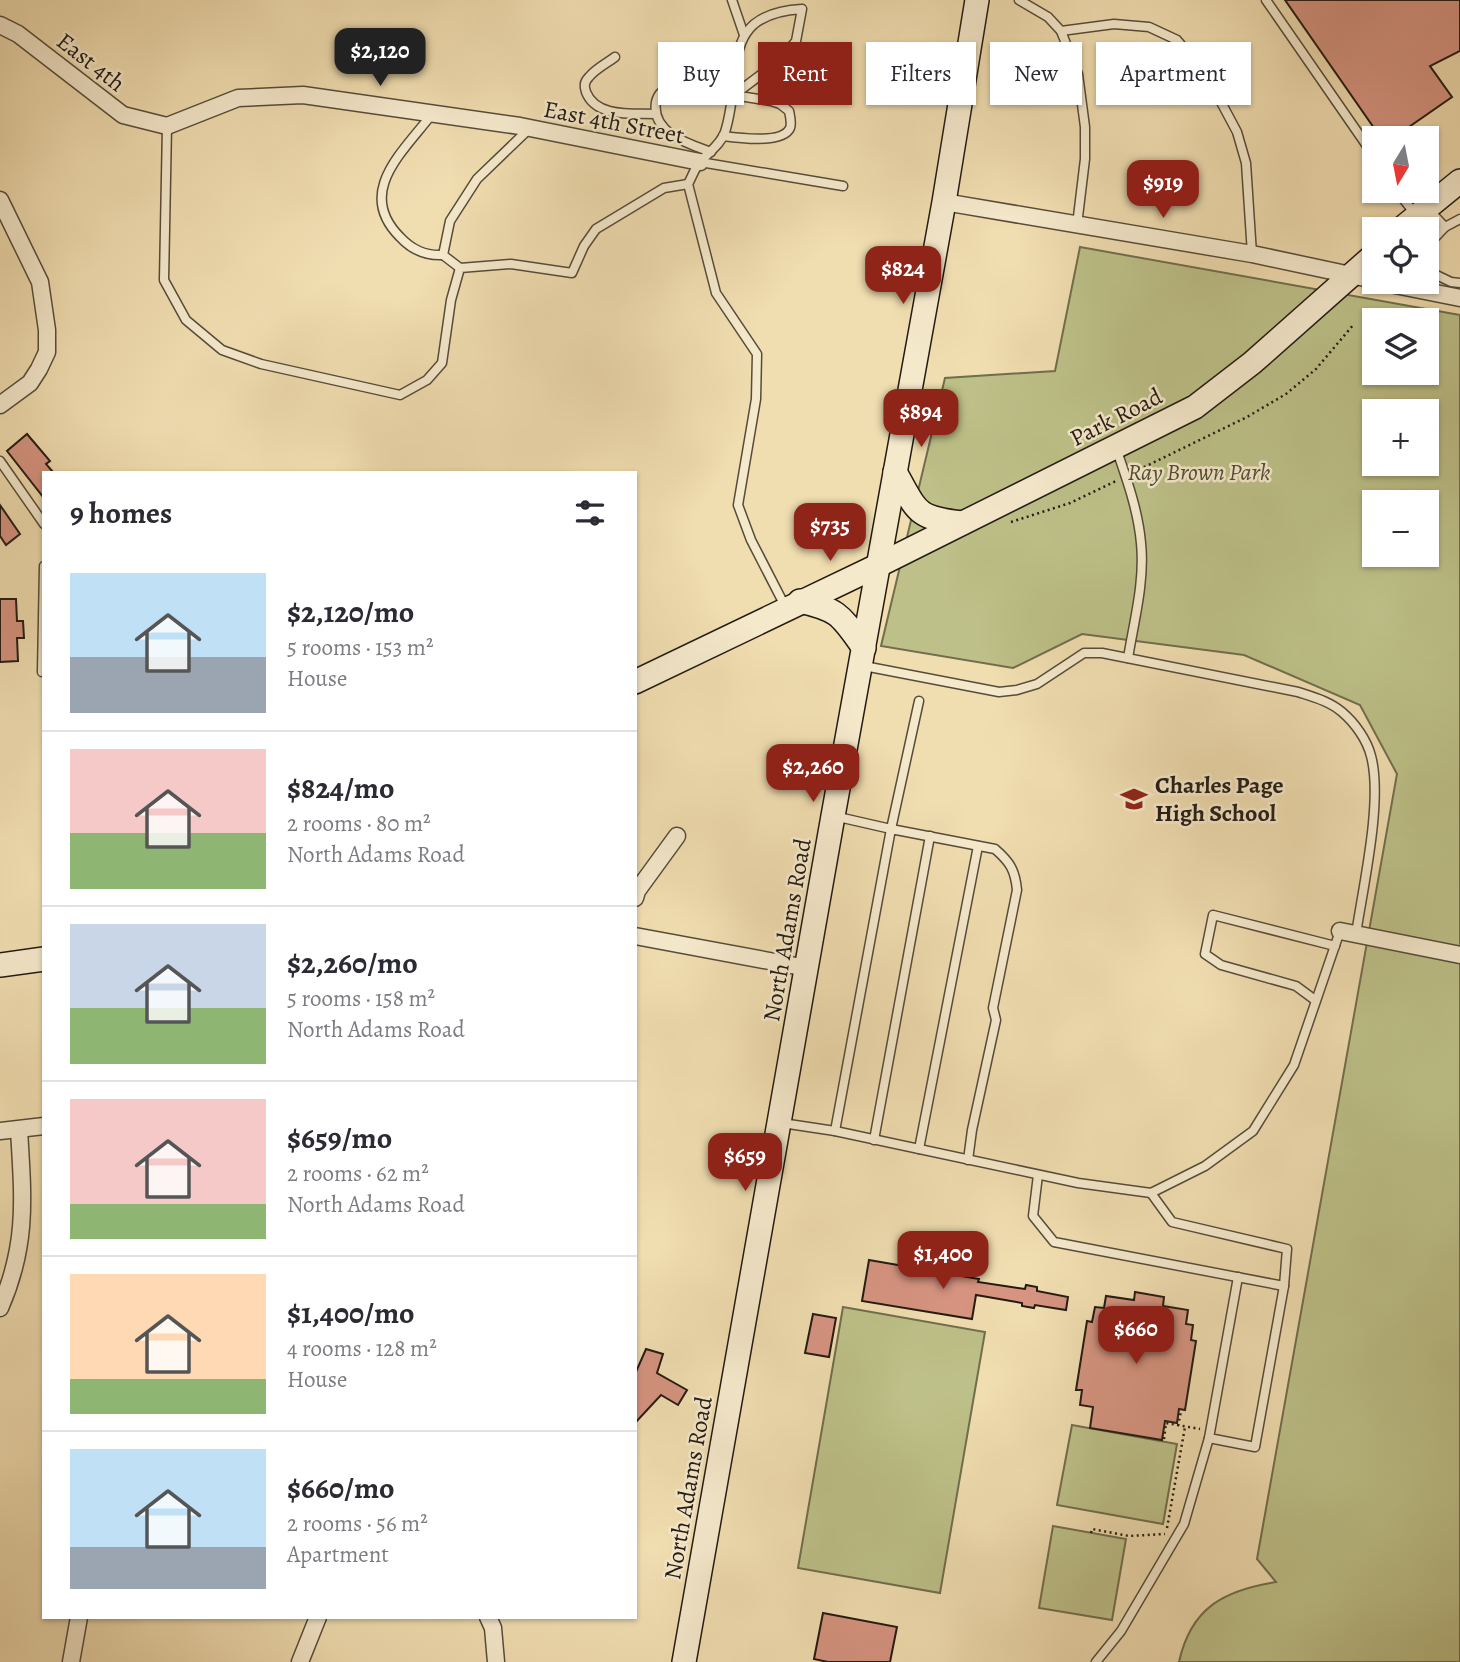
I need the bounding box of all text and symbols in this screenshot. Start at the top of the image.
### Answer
street label: East 4th [50,25,132,99]
pin: $2,120 [323,28,437,88]
text: $2,120 [351,35,409,66]
chip: Buy [658,42,744,105]
chip: Rent [758,42,852,105]
chip: Filters [866,42,976,105]
chip: New [990,42,1082,105]
chip: Apartment [1096,42,1251,105]
street label: East 4th Street [541,93,687,151]
north arrow [1362,126,1438,203]
map controls [1362,126,1439,567]
pin: $919 [1122,160,1204,220]
text: $919 [1143,167,1183,198]
button: locate [1362,217,1439,294]
pin: $824 [862,246,944,306]
text: $824 [881,253,925,284]
button: layers [1362,308,1439,385]
street label: Park Road [1064,380,1168,454]
pin: $894 [880,390,962,449]
text: $894 [899,396,943,427]
button: + [1362,399,1439,476]
park label: Ray Brown Park [1128,456,1271,488]
button: − [1362,490,1439,567]
text: 9 homes [70,493,172,533]
icon: filters [571,494,609,532]
pin: $735 [789,504,871,563]
text: $735 [810,510,850,541]
text: $2,120/mo [287,592,414,632]
icon: home [126,601,210,685]
text: 5 rooms · 153 m² [287,632,434,663]
text: House [287,663,347,694]
pin: $2,260 [756,744,870,804]
text: $2,260 [782,751,844,782]
text: $824/mo [287,768,394,808]
place label: Charles Page High School [1155,769,1284,829]
icon: home [126,777,210,861]
school or university icon: Charles Page High School [1119,784,1149,814]
text: 2 rooms · 80 m² [287,808,431,839]
street label: North Adams Road [755,836,819,1024]
text: North Adams Road [287,839,465,870]
text: $2,260/mo [287,943,418,983]
icon: home [126,952,210,1036]
text: 5 rooms · 158 m² [287,983,435,1014]
text: North Adams Road [287,1014,465,1045]
text: $659/mo [287,1118,392,1158]
icon: home [126,1127,210,1211]
pin: $659 [704,1134,786,1193]
text: $659 [724,1140,766,1171]
text: 2 rooms · 62 m² [287,1158,429,1189]
text: North Adams Road [287,1189,465,1220]
pin: $1,400 [886,1232,1000,1291]
text: $1,400 [913,1238,973,1269]
text: $1,400/mo [287,1293,415,1333]
icon: home [126,1302,210,1386]
pin: $660 [1095,1306,1177,1366]
text: $660 [1114,1313,1158,1344]
text: 4 rooms · 128 m² [287,1333,437,1364]
text: House [287,1364,347,1395]
street label: North Adams Road [656,1394,720,1582]
text: $660/mo [287,1468,395,1508]
icon: home [126,1477,210,1561]
text: 2 rooms · 56 m² [287,1508,428,1539]
text: Apartment [287,1539,389,1570]

